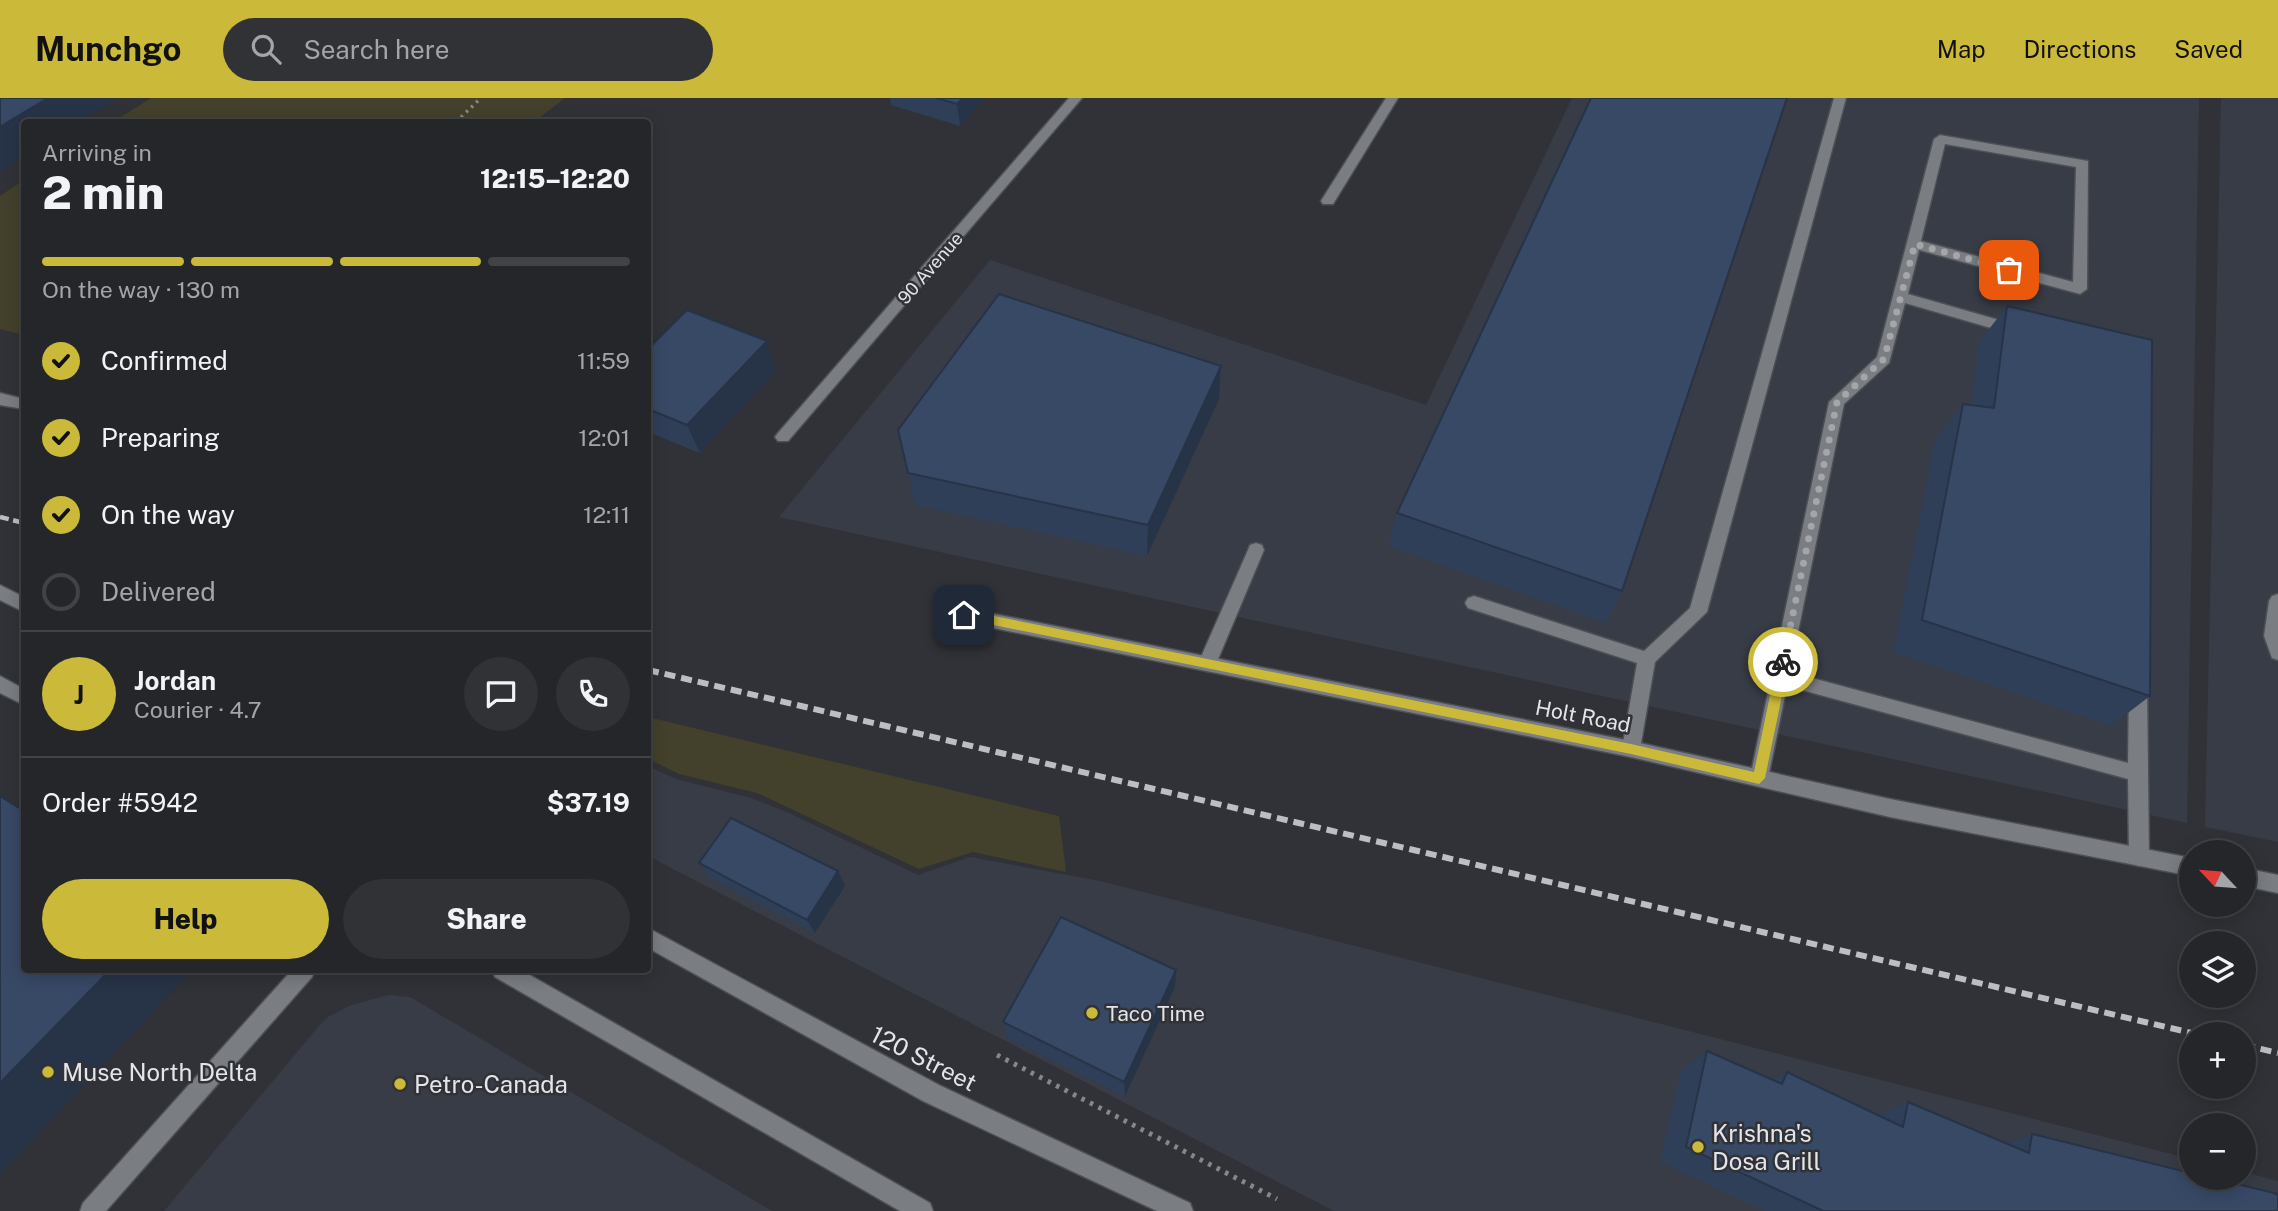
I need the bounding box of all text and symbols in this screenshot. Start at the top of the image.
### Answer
search box [223,18,713,81]
text: Munchgo [35,30,181,68]
icon: search [247,30,285,68]
text: Search here [303,34,449,65]
text: Map [1937,35,1986,63]
text: Directions [2024,35,2136,63]
text: Saved [2174,35,2243,63]
text: Arriving in [42,139,152,166]
text: 12:15–12:20 [480,163,630,194]
text: 2 min [42,165,164,219]
street label: 90 Avenue [893,228,967,308]
pin [1979,240,2039,300]
icon: bag [1990,251,2028,289]
text: On the way · 130 m [42,276,240,303]
icon: check [42,342,80,380]
text: Confirmed [101,345,228,376]
text: 11:59 [577,347,630,374]
icon: check [42,419,80,457]
text: Preparing [101,422,220,453]
text: 12:01 [578,424,630,451]
icon: check [42,496,80,534]
text: On the way [101,499,235,530]
text: 12:11 [583,501,630,528]
text: Delivered [101,576,216,607]
pin [934,585,994,645]
icon: home [945,596,983,634]
courier [1748,627,1818,697]
icon: bike [1764,643,1802,681]
button: chat [464,657,538,731]
button: phone [556,657,630,731]
text: Jordan [134,665,216,696]
text: J [74,679,84,710]
street label: Holt Road [1533,695,1633,737]
text: Courier · 4.7 [134,696,262,723]
text: Order #5942 [42,787,198,818]
text: $37.19 [547,787,630,818]
north arrow [2179,840,2256,917]
map controls [2179,840,2256,1190]
button: Help [42,879,329,959]
button: Share [343,879,630,959]
button: layers [2179,931,2256,1008]
place label: Taco Time [1106,1001,1205,1026]
marker: Taco Time [1084,1005,1100,1021]
street label: 120 Street [867,1019,981,1097]
button: + [2179,1022,2256,1099]
place label: Muse North Delta [62,1058,257,1086]
marker: Muse North Delta [40,1064,56,1080]
place label: Petro-Canada [414,1070,568,1098]
marker: Petro-Canada [392,1076,408,1092]
button: − [2179,1113,2256,1190]
place label: Krishna's Dosa Grill [1712,1119,1821,1175]
marker: Krishna's Dosa Grill [1690,1139,1706,1155]

